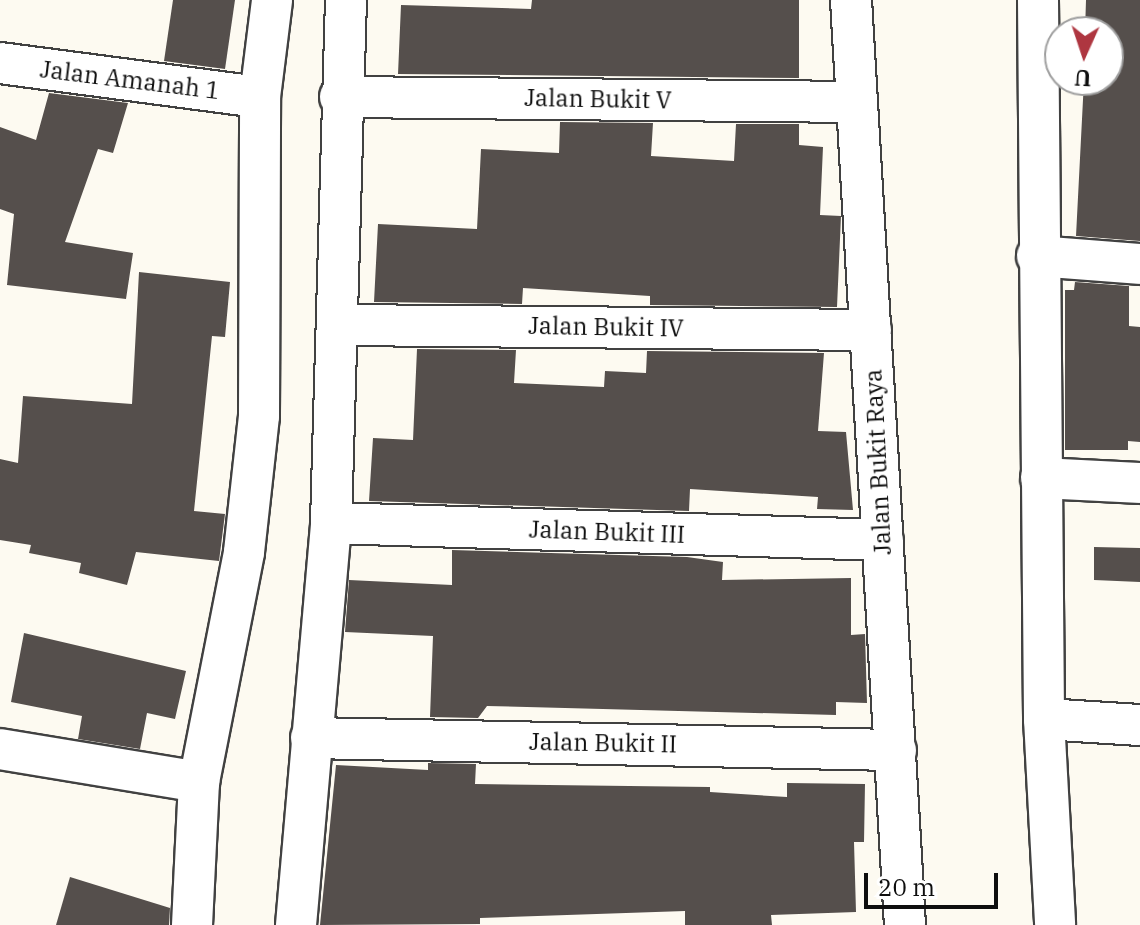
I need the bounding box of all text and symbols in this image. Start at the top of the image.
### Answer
north arrow [1044,16,1124,96]
street label: Jalan Amanah 1 [38,55,222,105]
text: U [1074,64,1092,93]
street label: Jalan Bukit V [524,83,672,115]
street label: Jalan Bukit IV [528,311,684,343]
street label: Jalan Bukit Raya [859,368,897,556]
street label: Jalan Bukit III [528,515,686,549]
street label: Jalan Bukit II [529,727,677,759]
scale bar [868,857,1002,907]
text: 20 m [878,871,935,903]

